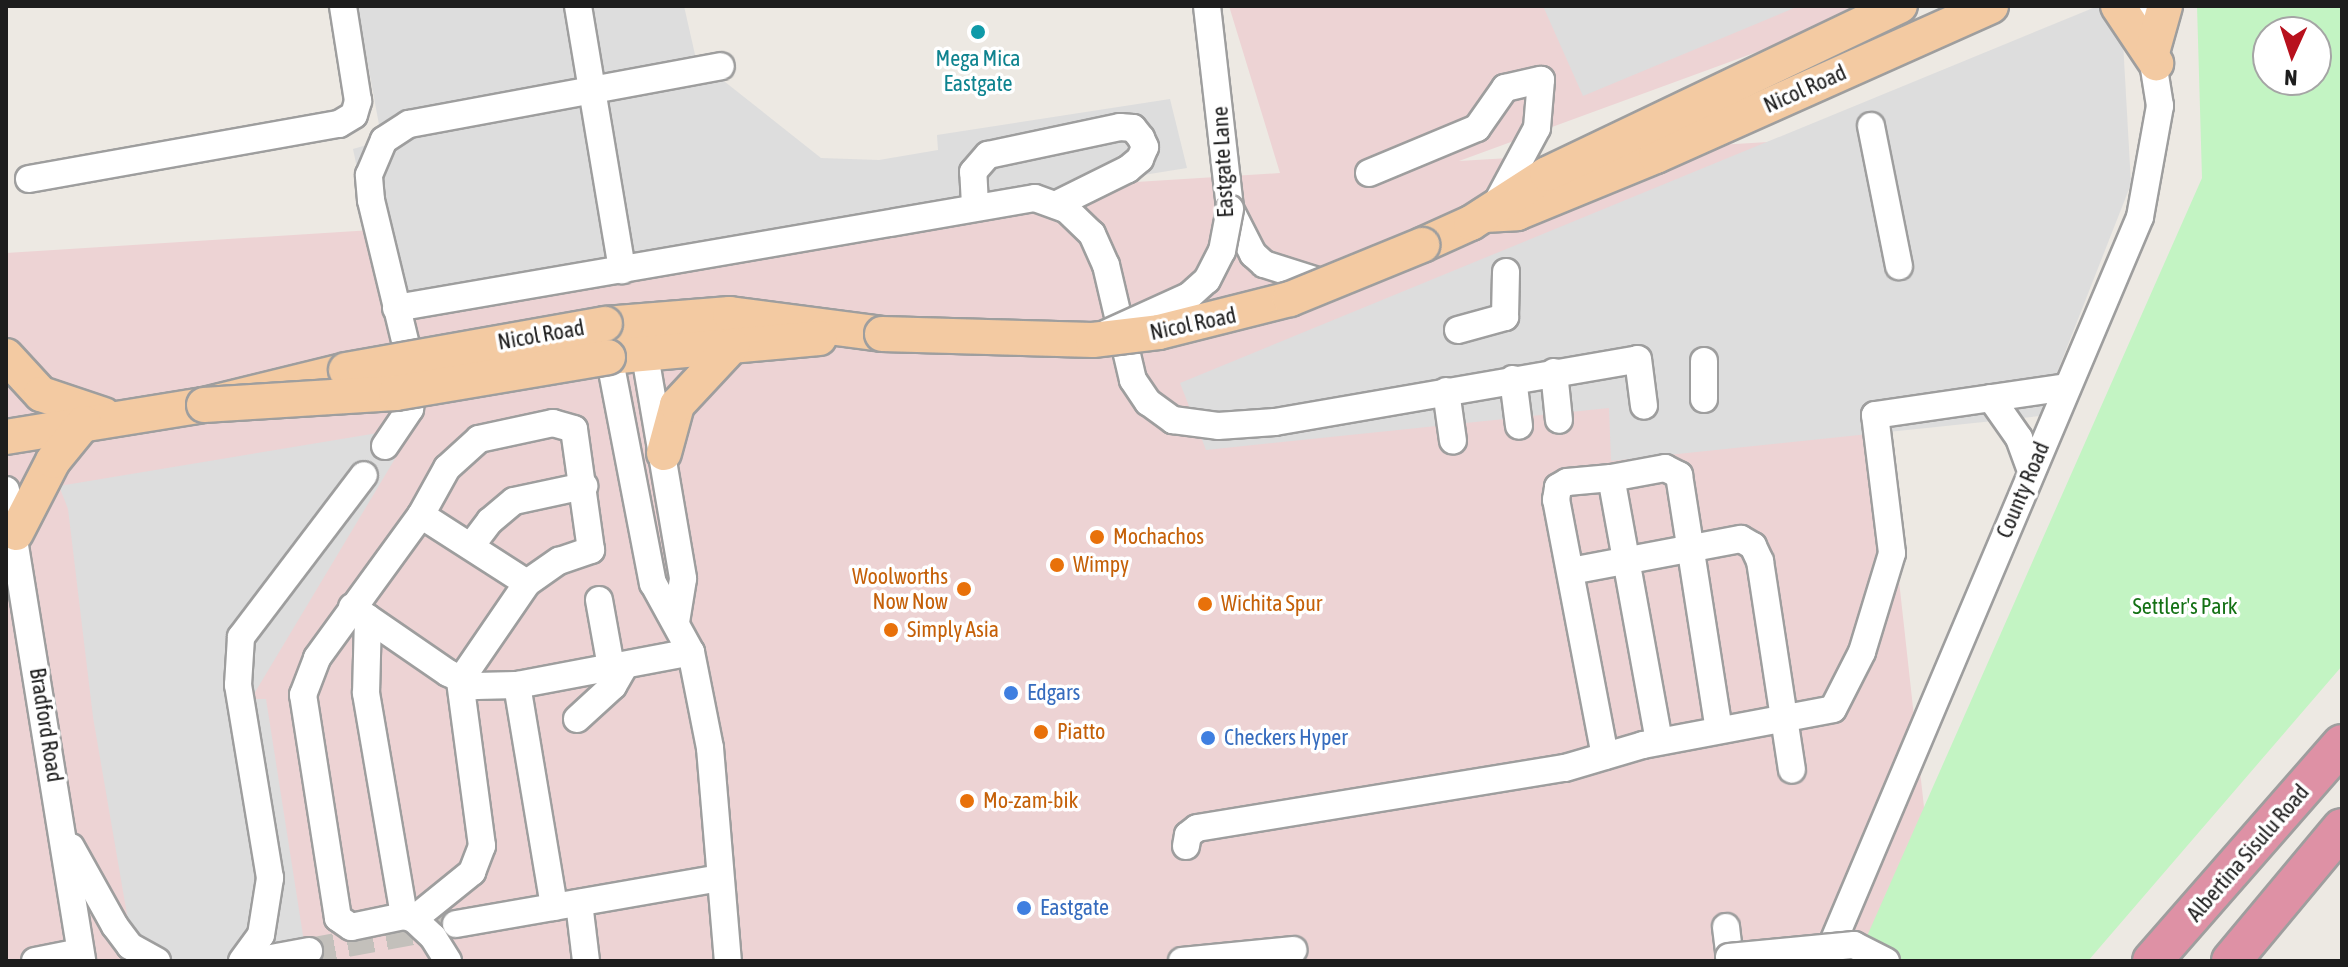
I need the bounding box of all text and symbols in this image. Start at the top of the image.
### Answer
north arrow [2252,16,2332,96]
marker: Mega Mica Eastgate [969,23,987,41]
place label: Mega Mica Eastgate [935,45,1021,96]
street label: Nicol Road [1760,59,1850,119]
text: N [2284,65,2298,91]
street label: Eastgate Lane [1207,106,1239,218]
street label: Nicol Road [1148,302,1238,346]
street label: Nicol Road [496,314,586,356]
street label: County Road [1991,438,2055,542]
place label: Mochachos [1113,524,1204,550]
marker: Mochachos [1088,528,1106,546]
place label: Wimpy [1073,552,1129,578]
marker: Wimpy [1048,556,1066,574]
place label: Woolworths Now Now [852,563,948,614]
marker: Woolworths Now Now [955,580,973,598]
place label: Wichita Spur [1221,591,1322,617]
park label: Settler's Park [2132,594,2238,620]
marker: Wichita Spur [1196,595,1214,613]
place label: Simply Asia [907,617,999,643]
marker: Simply Asia [882,621,900,639]
street label: Bradford Road [24,666,68,784]
place label: Edgars [1027,680,1080,706]
marker: Edgars [1002,684,1020,702]
place label: Piatto [1057,719,1105,745]
marker: Piatto [1032,723,1050,741]
place label: Checkers Hyper [1224,725,1348,751]
marker: Checkers Hyper [1199,729,1217,747]
street label: Albertina Sisulu Road [2181,779,2315,927]
place label: Mo-zam-bik [983,788,1078,814]
marker: Mo-zam-bik [958,792,976,810]
place label: Eastgate [1040,895,1109,921]
marker: Eastgate [1015,899,1033,917]

